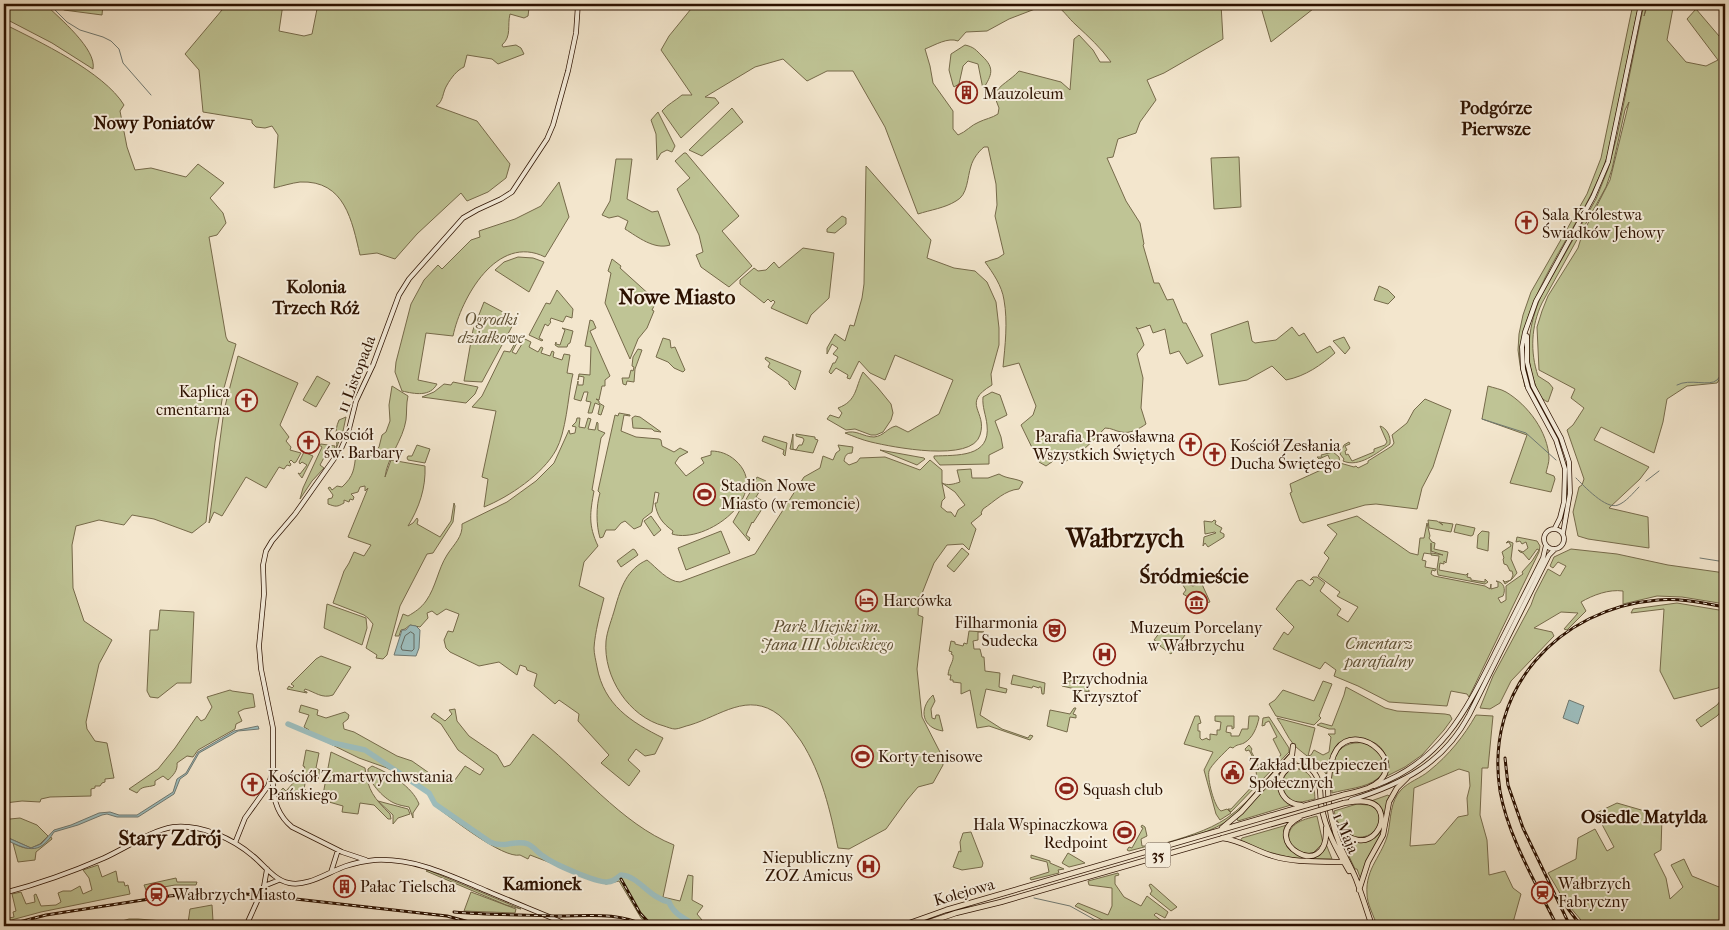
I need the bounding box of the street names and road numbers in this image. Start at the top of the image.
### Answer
street label: 11 Listopada [333,332,380,415]
street label: 1 Maja [1329,810,1363,857]
road number: 35 [1146,842,1170,868]
street label: Kolejowa [931,874,997,910]

